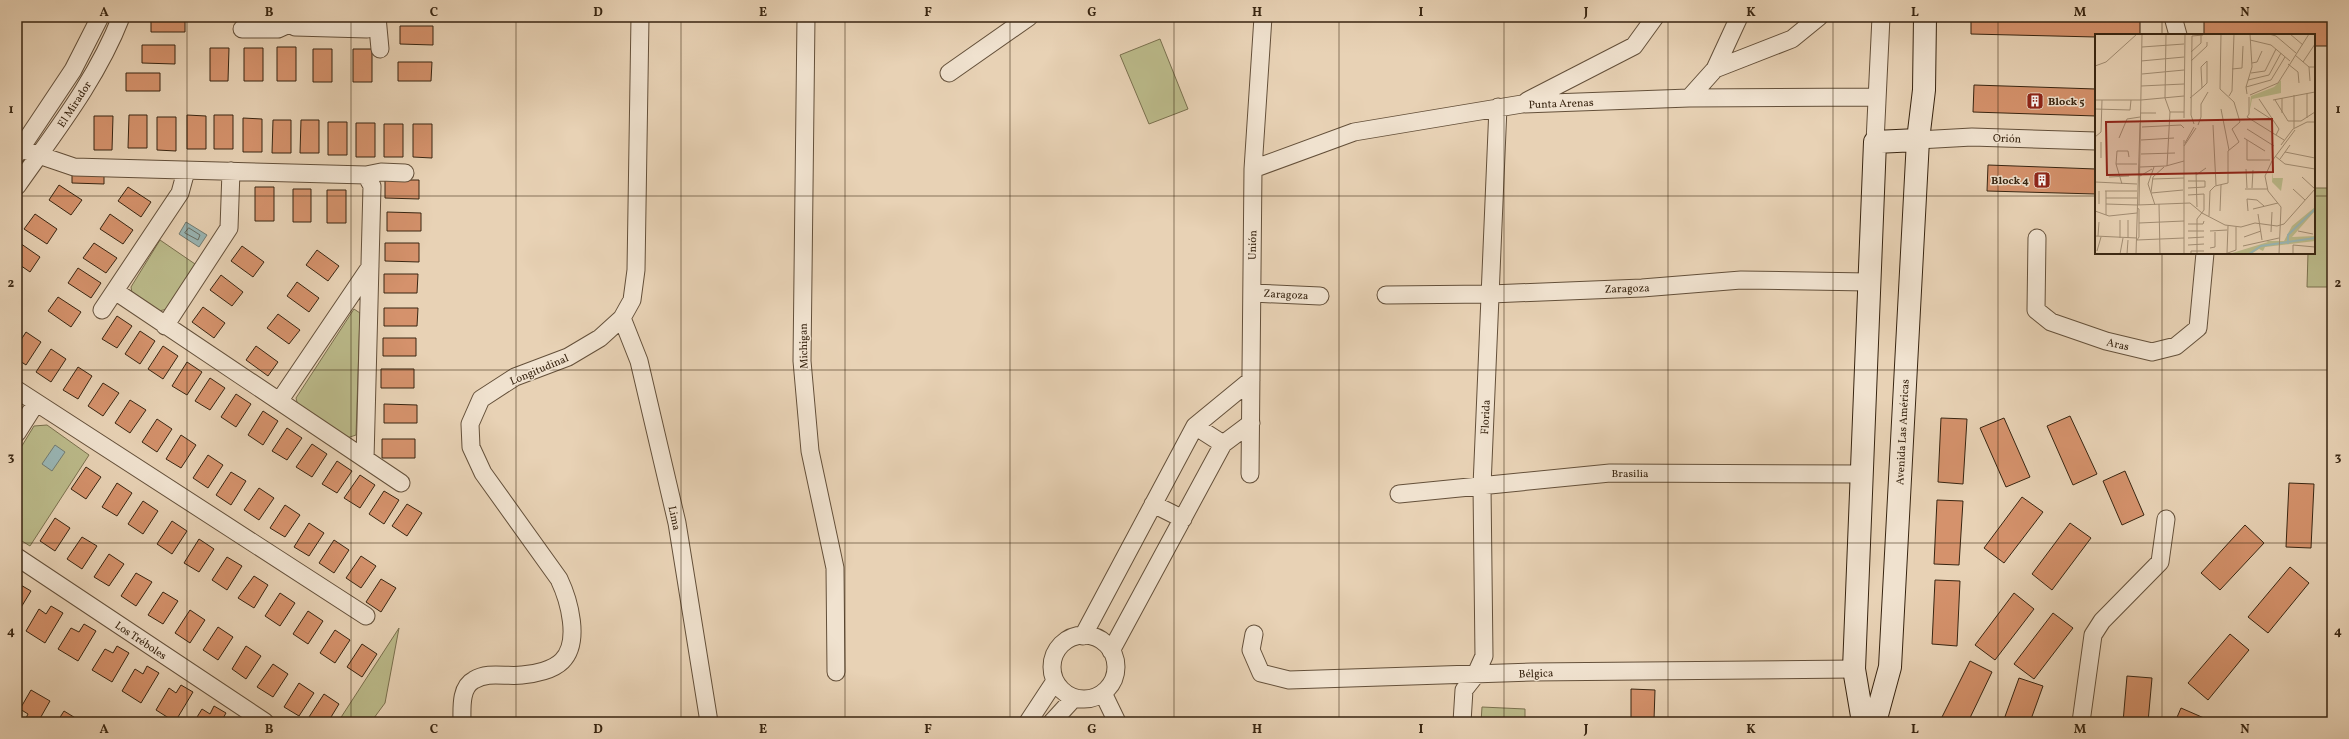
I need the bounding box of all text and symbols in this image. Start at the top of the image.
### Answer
text: A [99,4,109,22]
text: B [265,4,274,22]
text: C [430,4,438,22]
text: D [593,4,603,22]
text: E [759,4,767,22]
text: F [924,4,932,22]
text: G [1087,4,1097,22]
text: H [1252,4,1262,22]
text: I [1419,4,1424,22]
text: J [1583,4,1589,22]
text: K [1746,4,1756,22]
text: L [1911,4,1919,22]
text: M [2074,4,2087,22]
text: N [2240,4,2250,22]
inset map [2095,34,2315,254]
street label: El Mirador [55,78,96,131]
building icon: Block 5 [2025,91,2045,111]
place label: Block 5 [2048,95,2085,110]
street label: Punta Arenas [1528,96,1594,113]
text: 1 [8,101,14,119]
text: 1 [2335,101,2341,119]
street label: Orión [1992,132,2022,148]
building icon: Block 4 [2032,170,2052,190]
place label: Block 4 [1991,174,2029,189]
street label: Unión [1246,230,1261,260]
text: 2 [8,275,15,293]
text: 2 [2335,275,2342,293]
street label: Zaragoza [1604,281,1650,298]
street label: Zaragoza [1263,287,1309,304]
street label: Michigan [797,323,812,369]
street label: Aras [2105,336,2131,355]
street label: Longitudinal [508,351,571,389]
street label: Avenida Las Américas [1893,378,1914,485]
street label: Florida [1478,399,1495,435]
text: 3 [8,449,15,467]
text: 3 [2335,449,2342,467]
street label: Brasilia [1611,467,1649,482]
street label: Lima [664,505,684,532]
street label: Los Tréboles [111,618,169,664]
text: 4 [7,623,15,641]
text: 4 [2334,623,2342,641]
street label: Bélgica [1518,666,1554,683]
text: A [99,721,109,739]
text: B [265,721,274,739]
text: C [430,721,438,739]
text: D [593,721,603,739]
text: E [759,721,767,739]
text: F [924,721,932,739]
text: G [1087,721,1097,739]
text: H [1252,721,1262,739]
text: I [1419,721,1424,739]
text: J [1583,721,1589,739]
text: K [1746,721,1756,739]
text: L [1911,721,1919,739]
text: M [2074,721,2087,739]
text: N [2240,721,2250,739]

